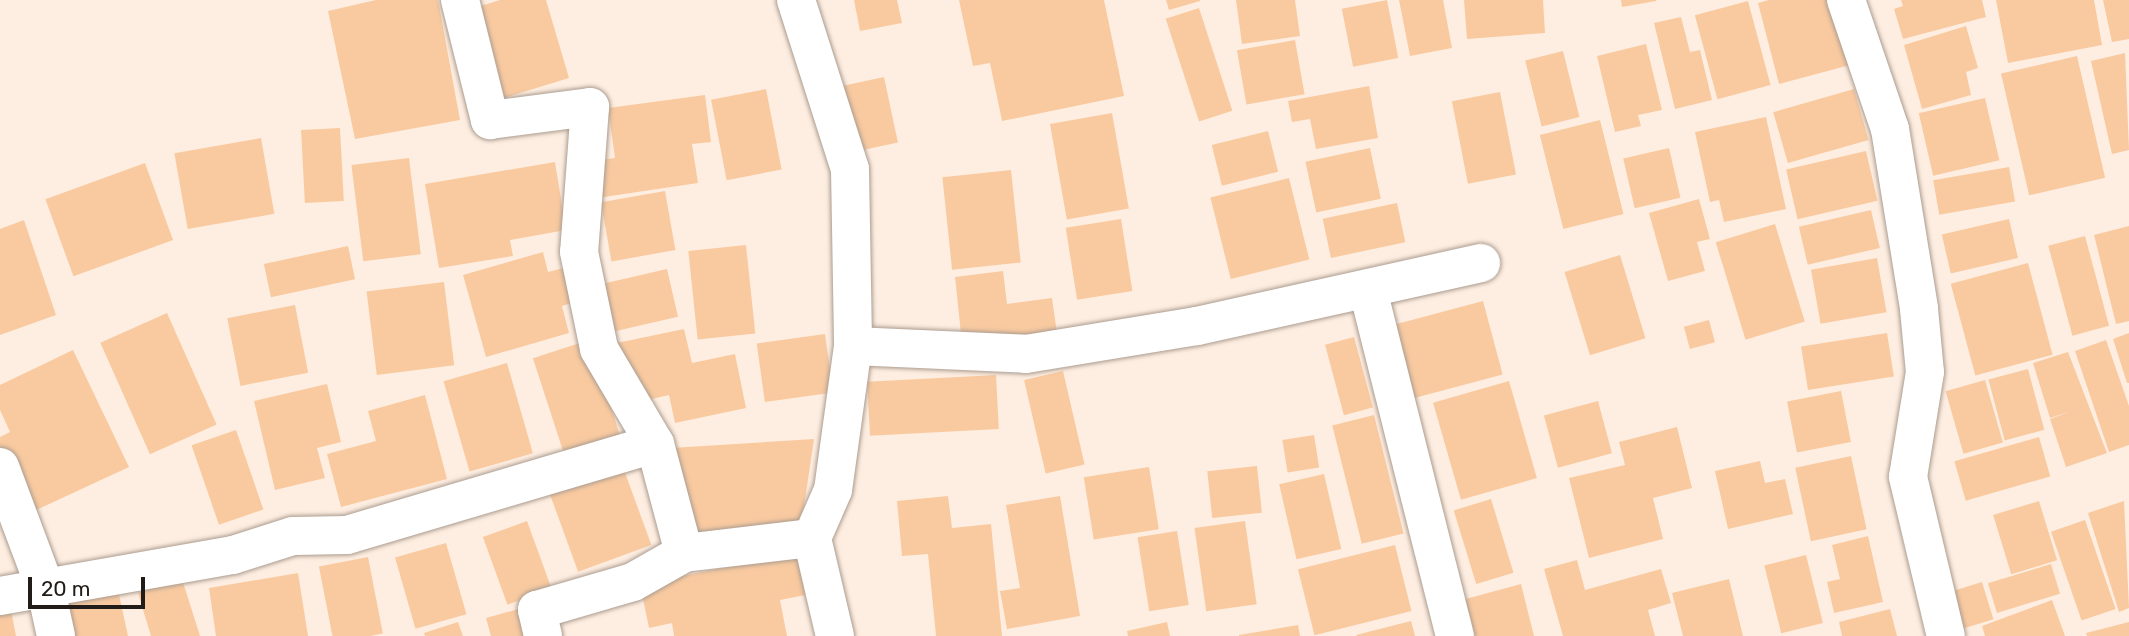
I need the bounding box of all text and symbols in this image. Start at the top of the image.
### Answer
scale bar [32,562,149,606]
text: 20 m [41,576,90,601]

